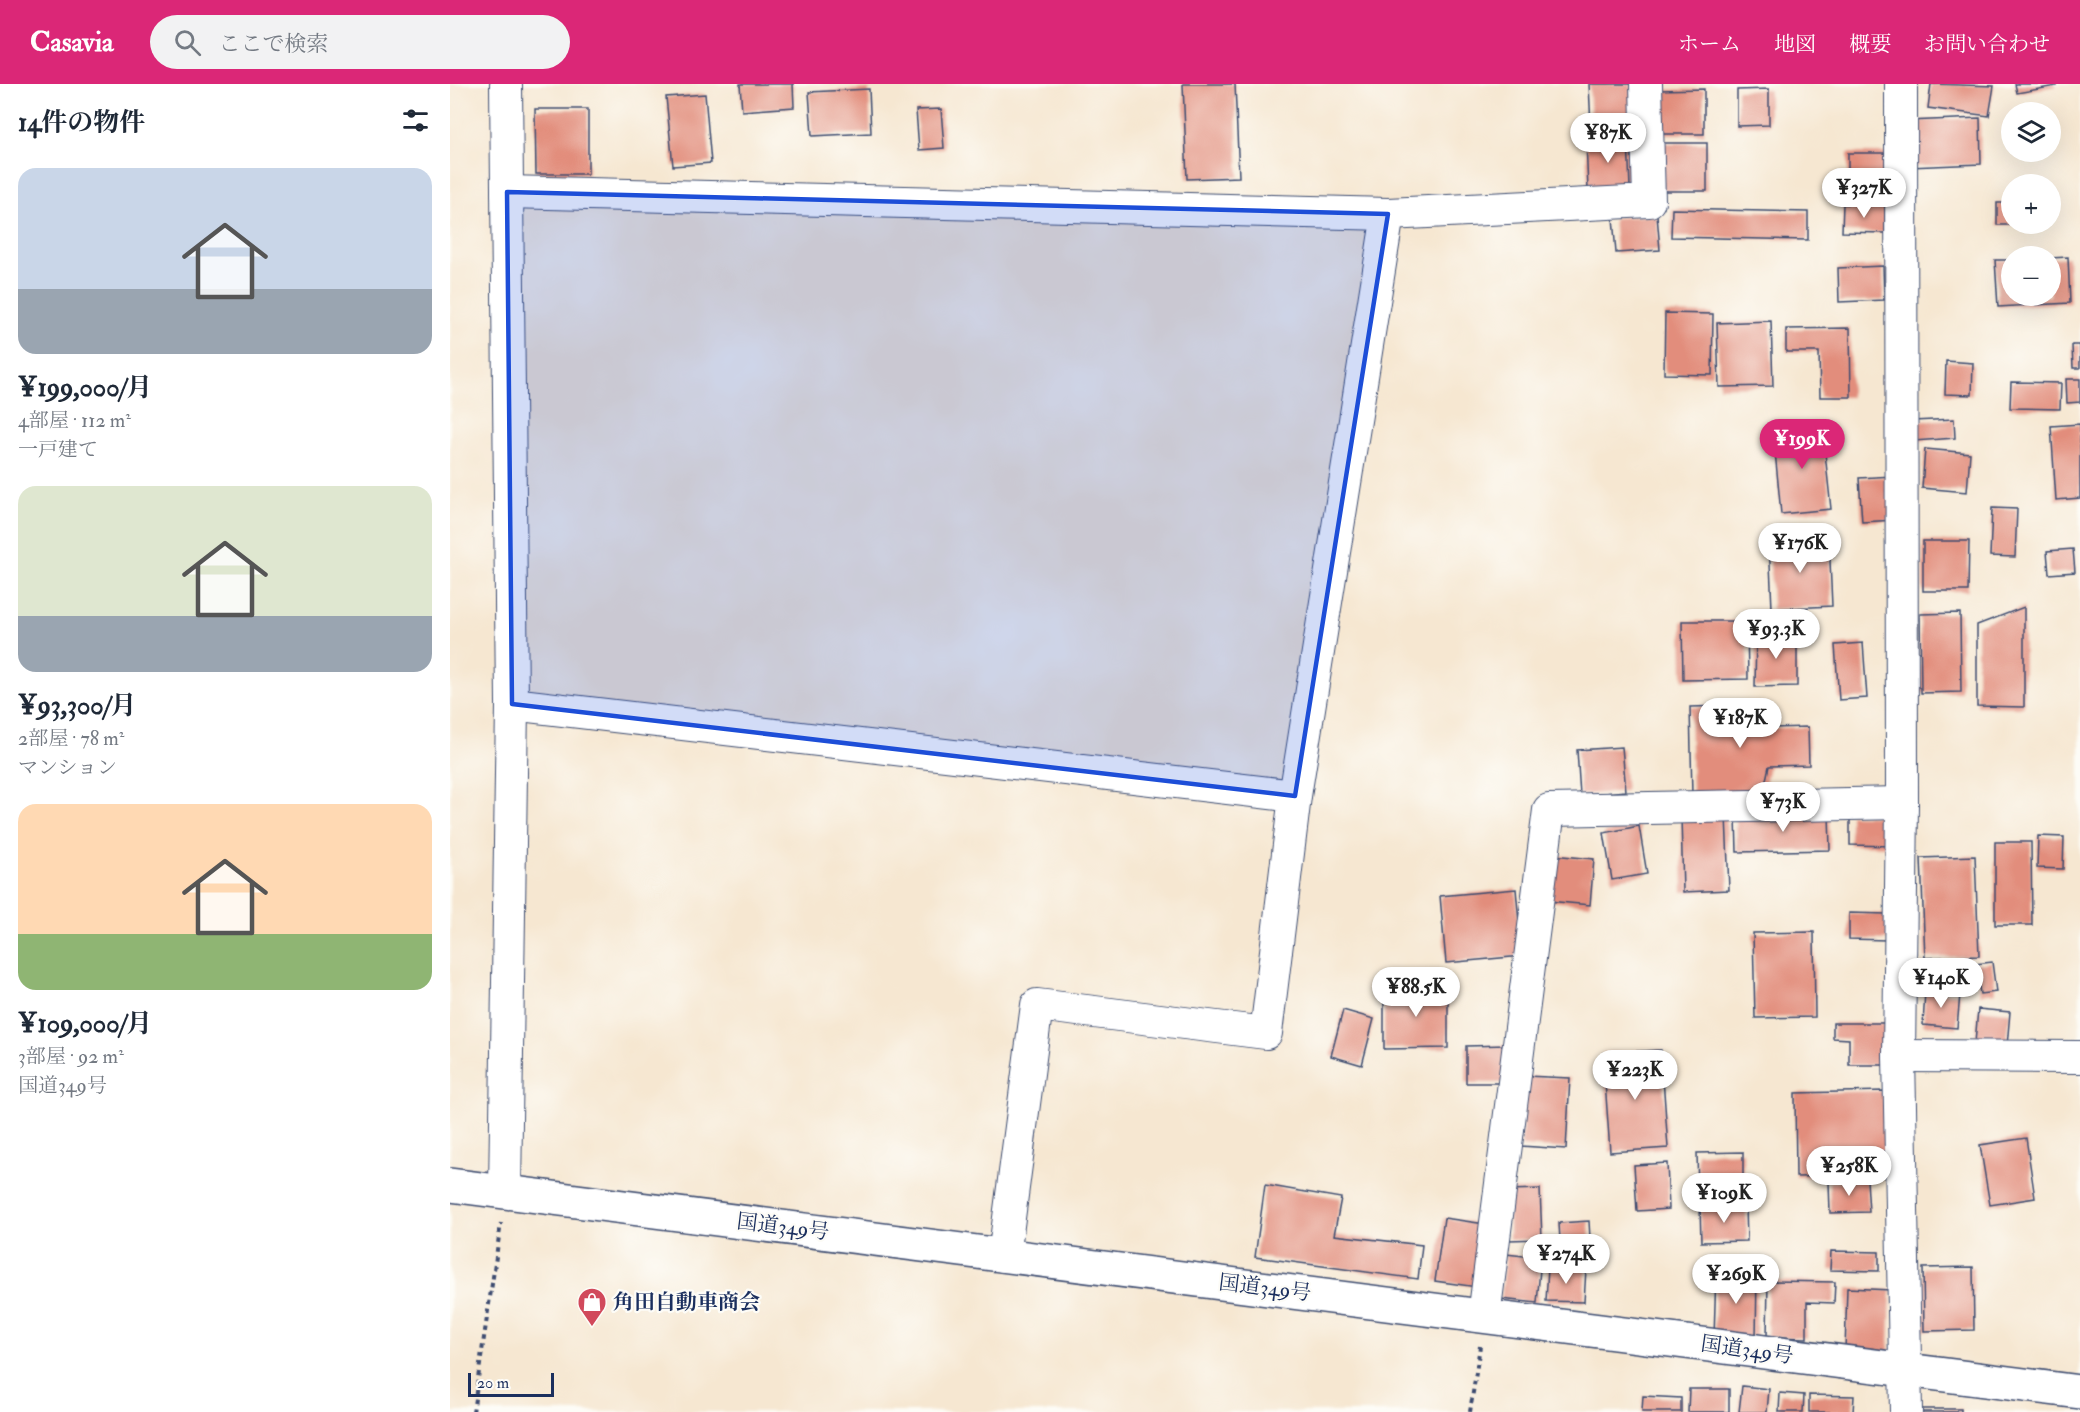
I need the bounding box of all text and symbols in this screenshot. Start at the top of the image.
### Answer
search box [150,15,570,69]
text: Casavia [30,25,114,60]
icon: search [171,26,204,59]
text: ここで検索 [219,30,329,58]
text: ホーム [1678,31,1741,58]
text: 地図 [1774,31,1816,58]
text: 概要 [1849,31,1891,58]
text: お問い合わせ [1924,31,2050,58]
map controls [2001,102,2061,306]
button: layers [2001,102,2061,162]
icon: filters [399,104,432,137]
text: 14件の物件 [18,107,145,139]
pin: ¥87K [1572,113,1644,164]
text: ¥87K [1584,120,1632,145]
pin: ¥327K [1822,168,1906,219]
button: + [2001,174,2061,234]
text: ¥327K [1836,175,1892,200]
icon: home [171,207,279,315]
button: − [2001,246,2061,306]
text: ¥199,000/月 [18,372,152,404]
text: 4部屋 · 112 m² [18,408,131,433]
pin: ¥199K [1760,419,1844,470]
text: ¥199K [1774,426,1830,451]
text: 一戸建て [18,437,98,462]
pin: ¥176K [1758,523,1842,574]
icon: home [171,525,279,633]
text: ¥176K [1772,530,1828,555]
pin: ¥93.3K [1727,609,1825,660]
text: ¥93.3K [1747,616,1805,641]
text: ¥93,300/月 [18,690,136,722]
pin: ¥187K [1698,698,1782,749]
text: ¥187K [1713,705,1767,730]
text: 2部屋 · 78 m² [18,726,124,751]
text: マンション [18,755,117,780]
pin: ¥73K [1747,782,1819,833]
text: ¥73K [1760,789,1806,814]
icon: home [171,843,279,951]
pin: ¥140K [1899,958,1983,1009]
text: ¥140K [1912,965,1970,990]
pin: ¥88.5K [1367,967,1465,1018]
text: ¥88.5K [1386,974,1446,999]
text: ¥109,000/月 [18,1008,152,1040]
text: 3部屋 · 92 m² [18,1044,124,1069]
pin: ¥223K [1593,1050,1677,1101]
text: ¥223K [1607,1057,1663,1082]
text: 国道349号 [18,1073,107,1098]
pin: ¥258K [1807,1146,1891,1197]
text: ¥258K [1820,1153,1878,1178]
pin: ¥109K [1682,1173,1766,1224]
text: ¥109K [1696,1180,1752,1205]
street label: 国道349号 [735,1208,831,1246]
pin: ¥274K [1524,1234,1608,1285]
text: ¥274K [1537,1241,1595,1266]
pin: ¥269K [1694,1254,1778,1305]
text: ¥269K [1706,1261,1766,1286]
street label: 国道349号 [1217,1269,1313,1307]
shop icon: 角田自動車商会 [576,1286,608,1328]
place label: 角田自動車商会 [613,1289,760,1316]
street label: 国道349号 [1699,1330,1795,1370]
scale bar [468,1370,554,1398]
text: 20 m [477,1373,509,1393]

